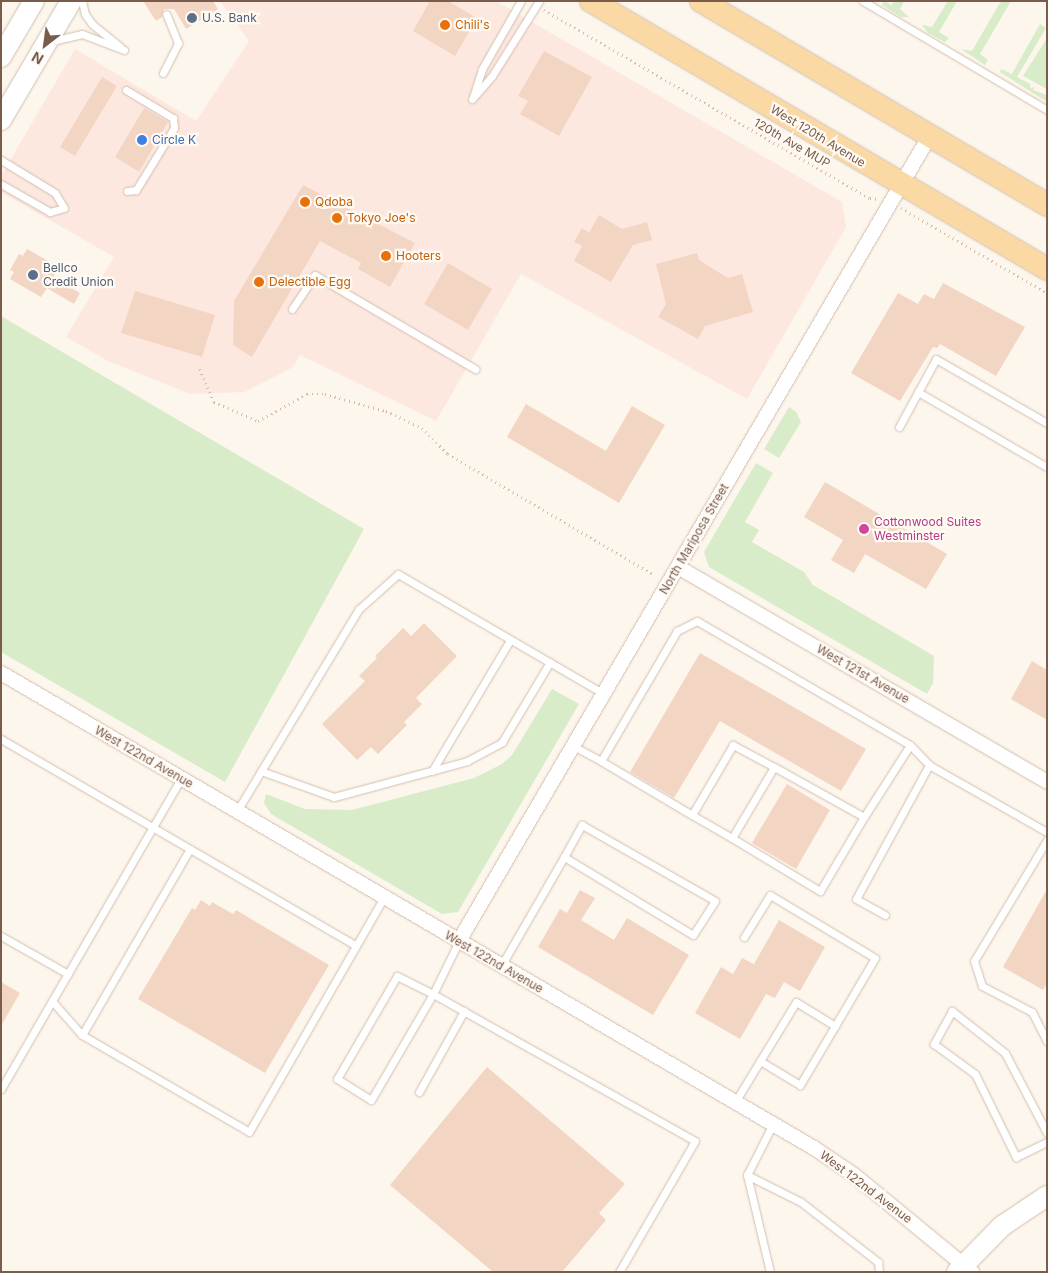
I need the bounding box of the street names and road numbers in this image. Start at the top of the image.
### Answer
street label: West 120th Avenue [768,102,868,170]
street label: 120th Ave MUP [751,115,833,171]
street label: North Mariposa Street [656,481,732,597]
street label: West 121st Avenue [814,642,912,706]
street label: West 122nd Avenue [92,723,196,791]
street label: West 122nd Avenue [442,928,546,996]
street label: West 122nd Avenue [817,1148,915,1226]

